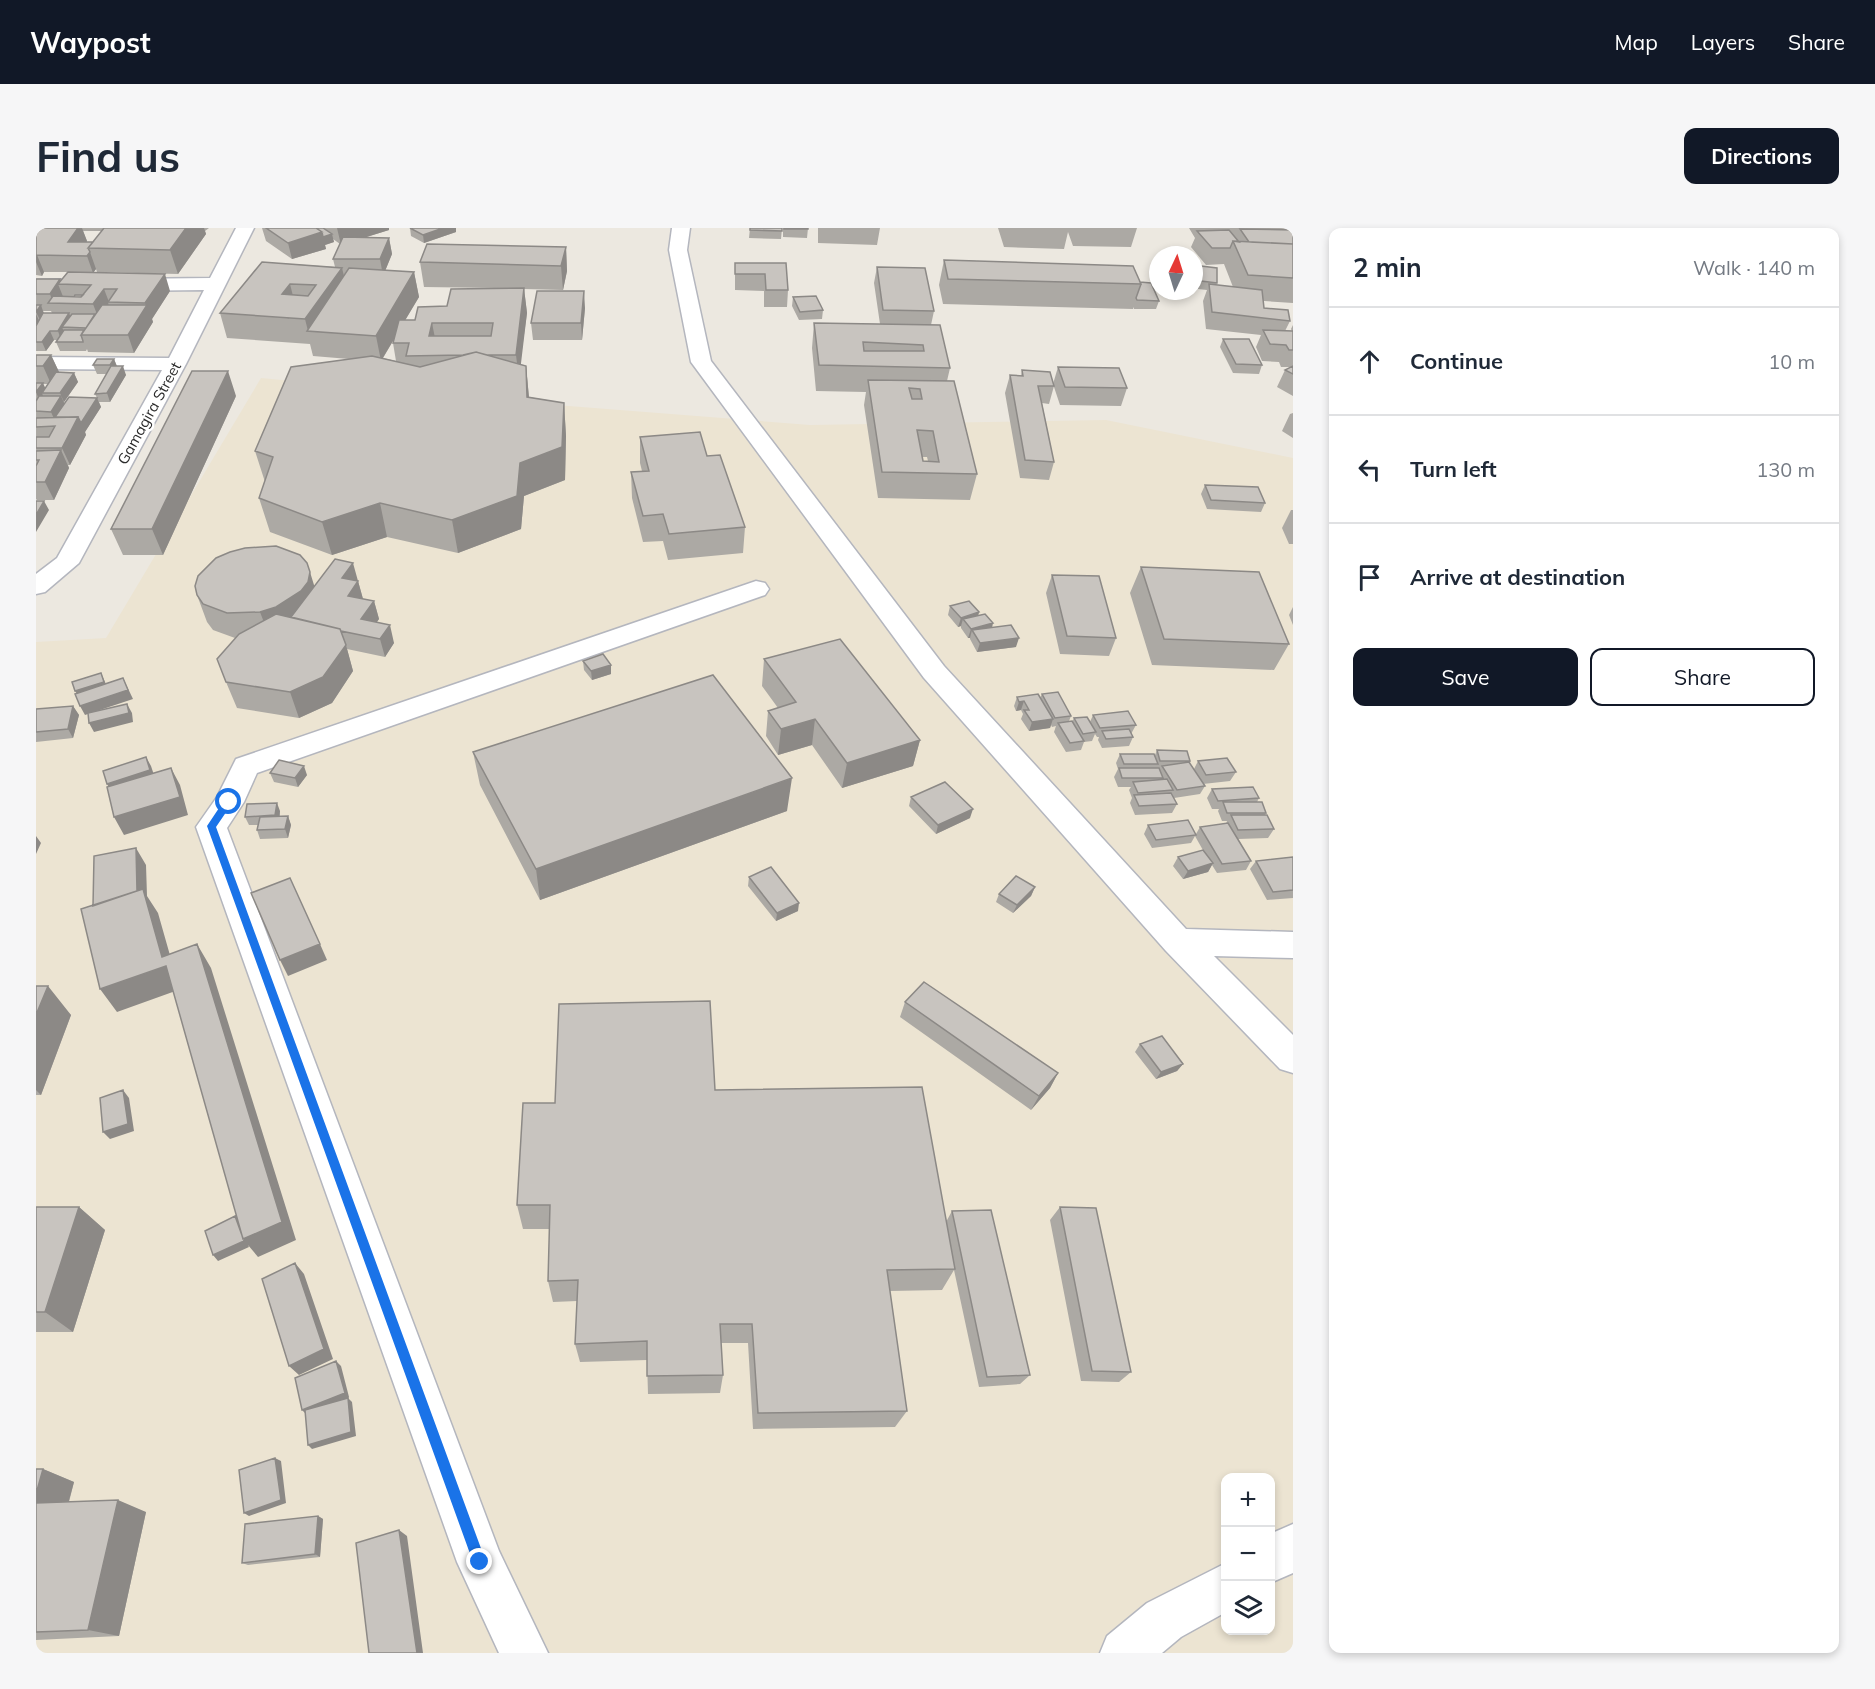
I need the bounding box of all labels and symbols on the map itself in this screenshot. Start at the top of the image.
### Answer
north arrow [1149,246,1203,300]
street label: Gamagira Street [113,358,185,468]
route start [215,788,241,814]
route end [466,1548,492,1574]

